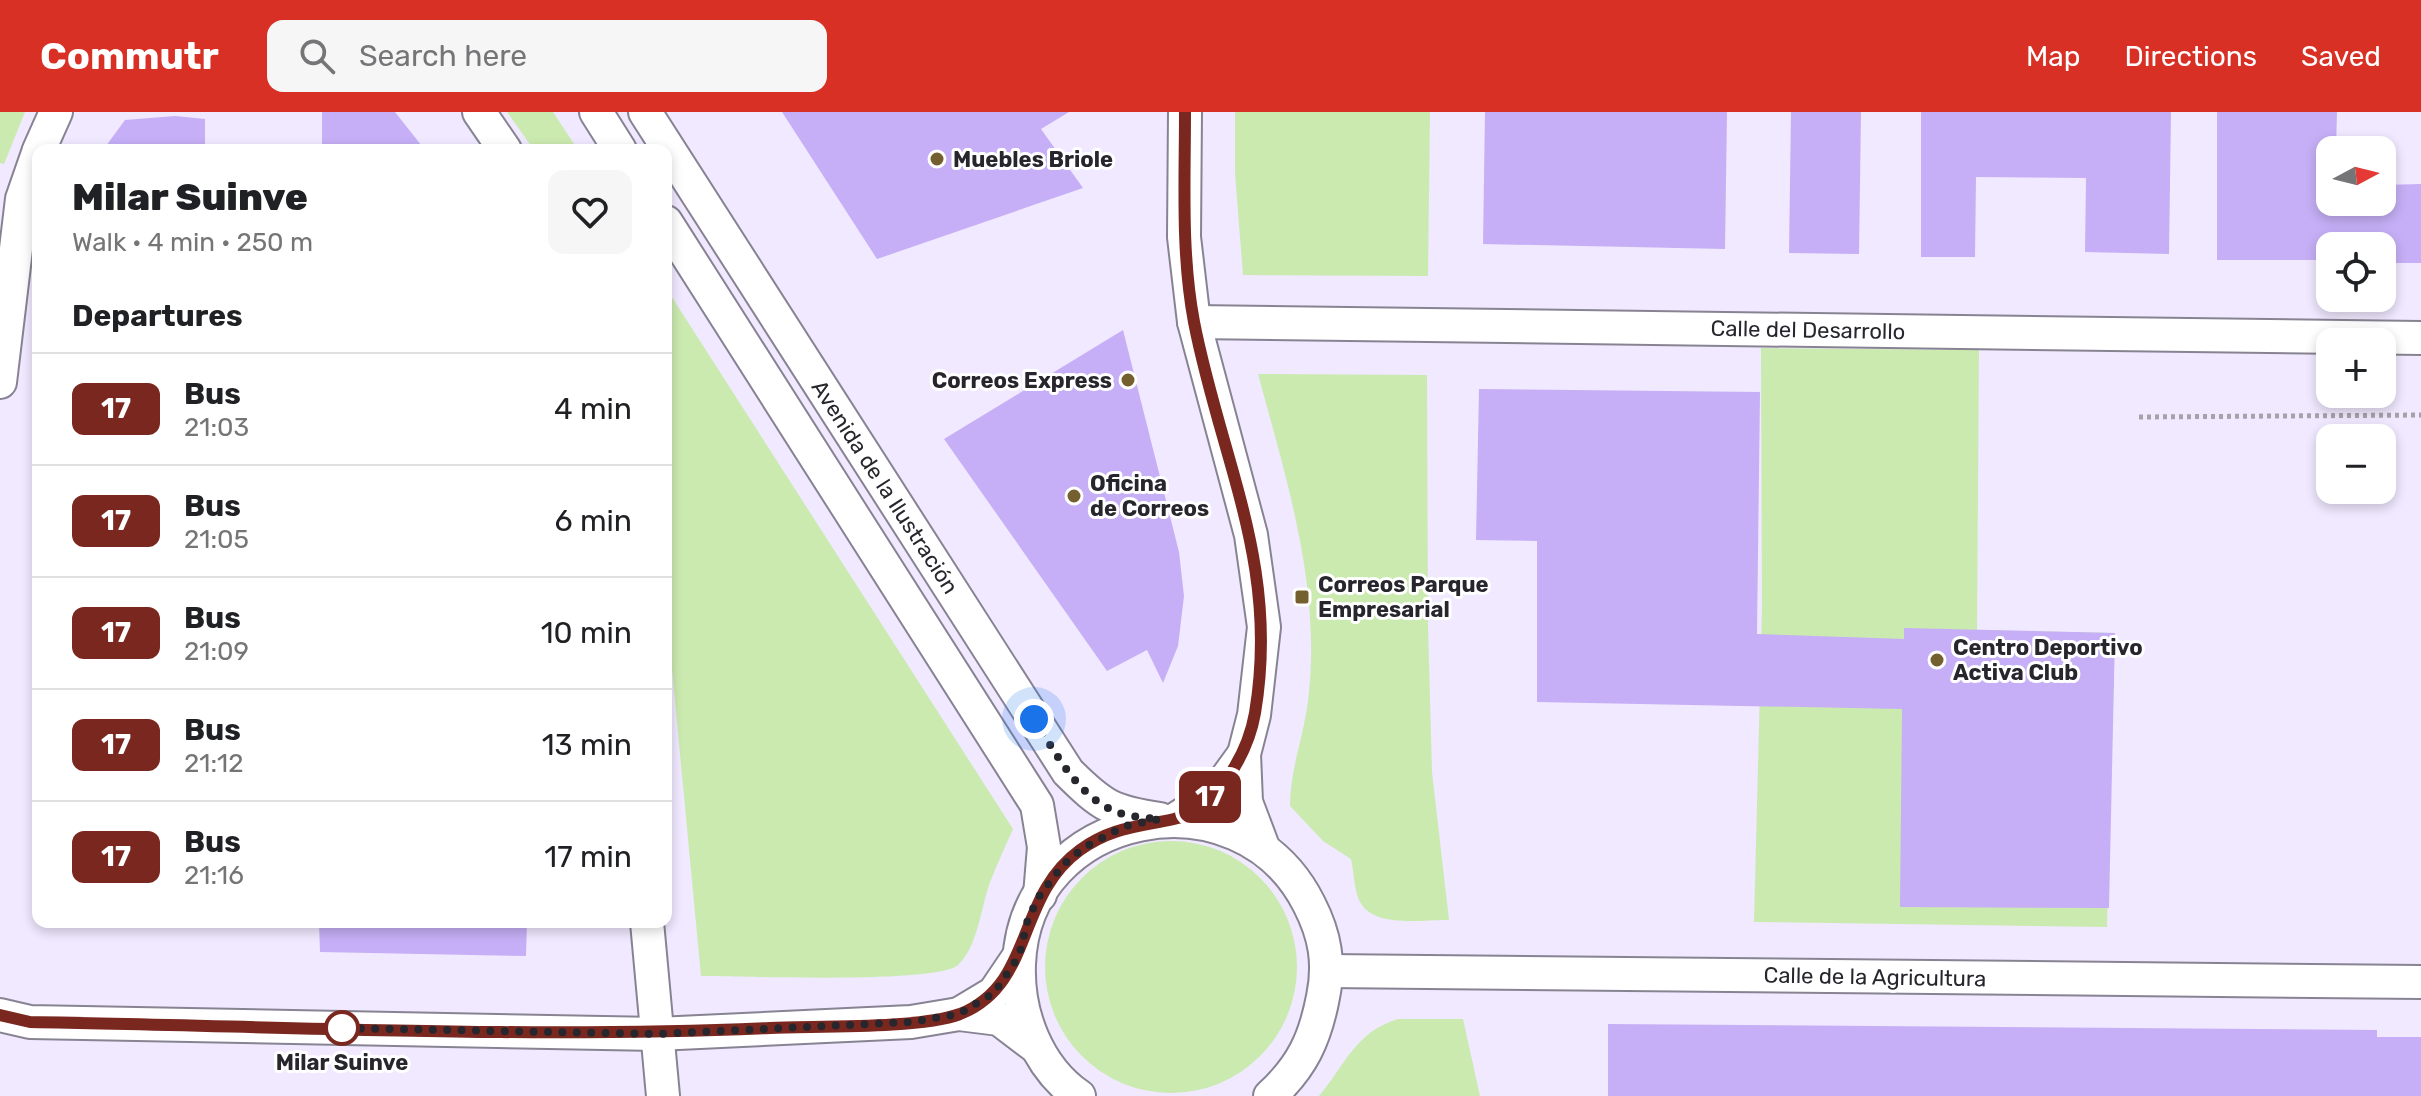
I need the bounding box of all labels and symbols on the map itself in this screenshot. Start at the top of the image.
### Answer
north arrow [2316,136,2396,216]
place label: Muebles Briole [953,146,1113,173]
marker: Muebles Briole [928,150,946,168]
street label: Calle del Desarrollo [1710,315,1906,345]
place label: Correos Express [932,367,1112,394]
marker: Correos Express [1119,371,1137,389]
street label: Avenida de la Ilustración [806,375,964,599]
place label: Oficina de Correos [1090,470,1209,522]
marker: Oficina de Correos [1065,487,1083,505]
place label: Correos Parque Empresarial [1318,571,1489,623]
marker: Correos Parque Empresarial [1293,588,1311,606]
place label: Centro Deportivo Activa Club [1953,634,2143,686]
marker: Centro Deportivo Activa Club [1928,651,1946,669]
your location [1014,699,1054,739]
line badge: 17 [1174,771,1246,823]
street label: Calle de la Agricultura [1763,962,1987,992]
marker: Milar Suinve [325,1011,359,1045]
place label: Milar Suinve [276,1049,408,1076]

